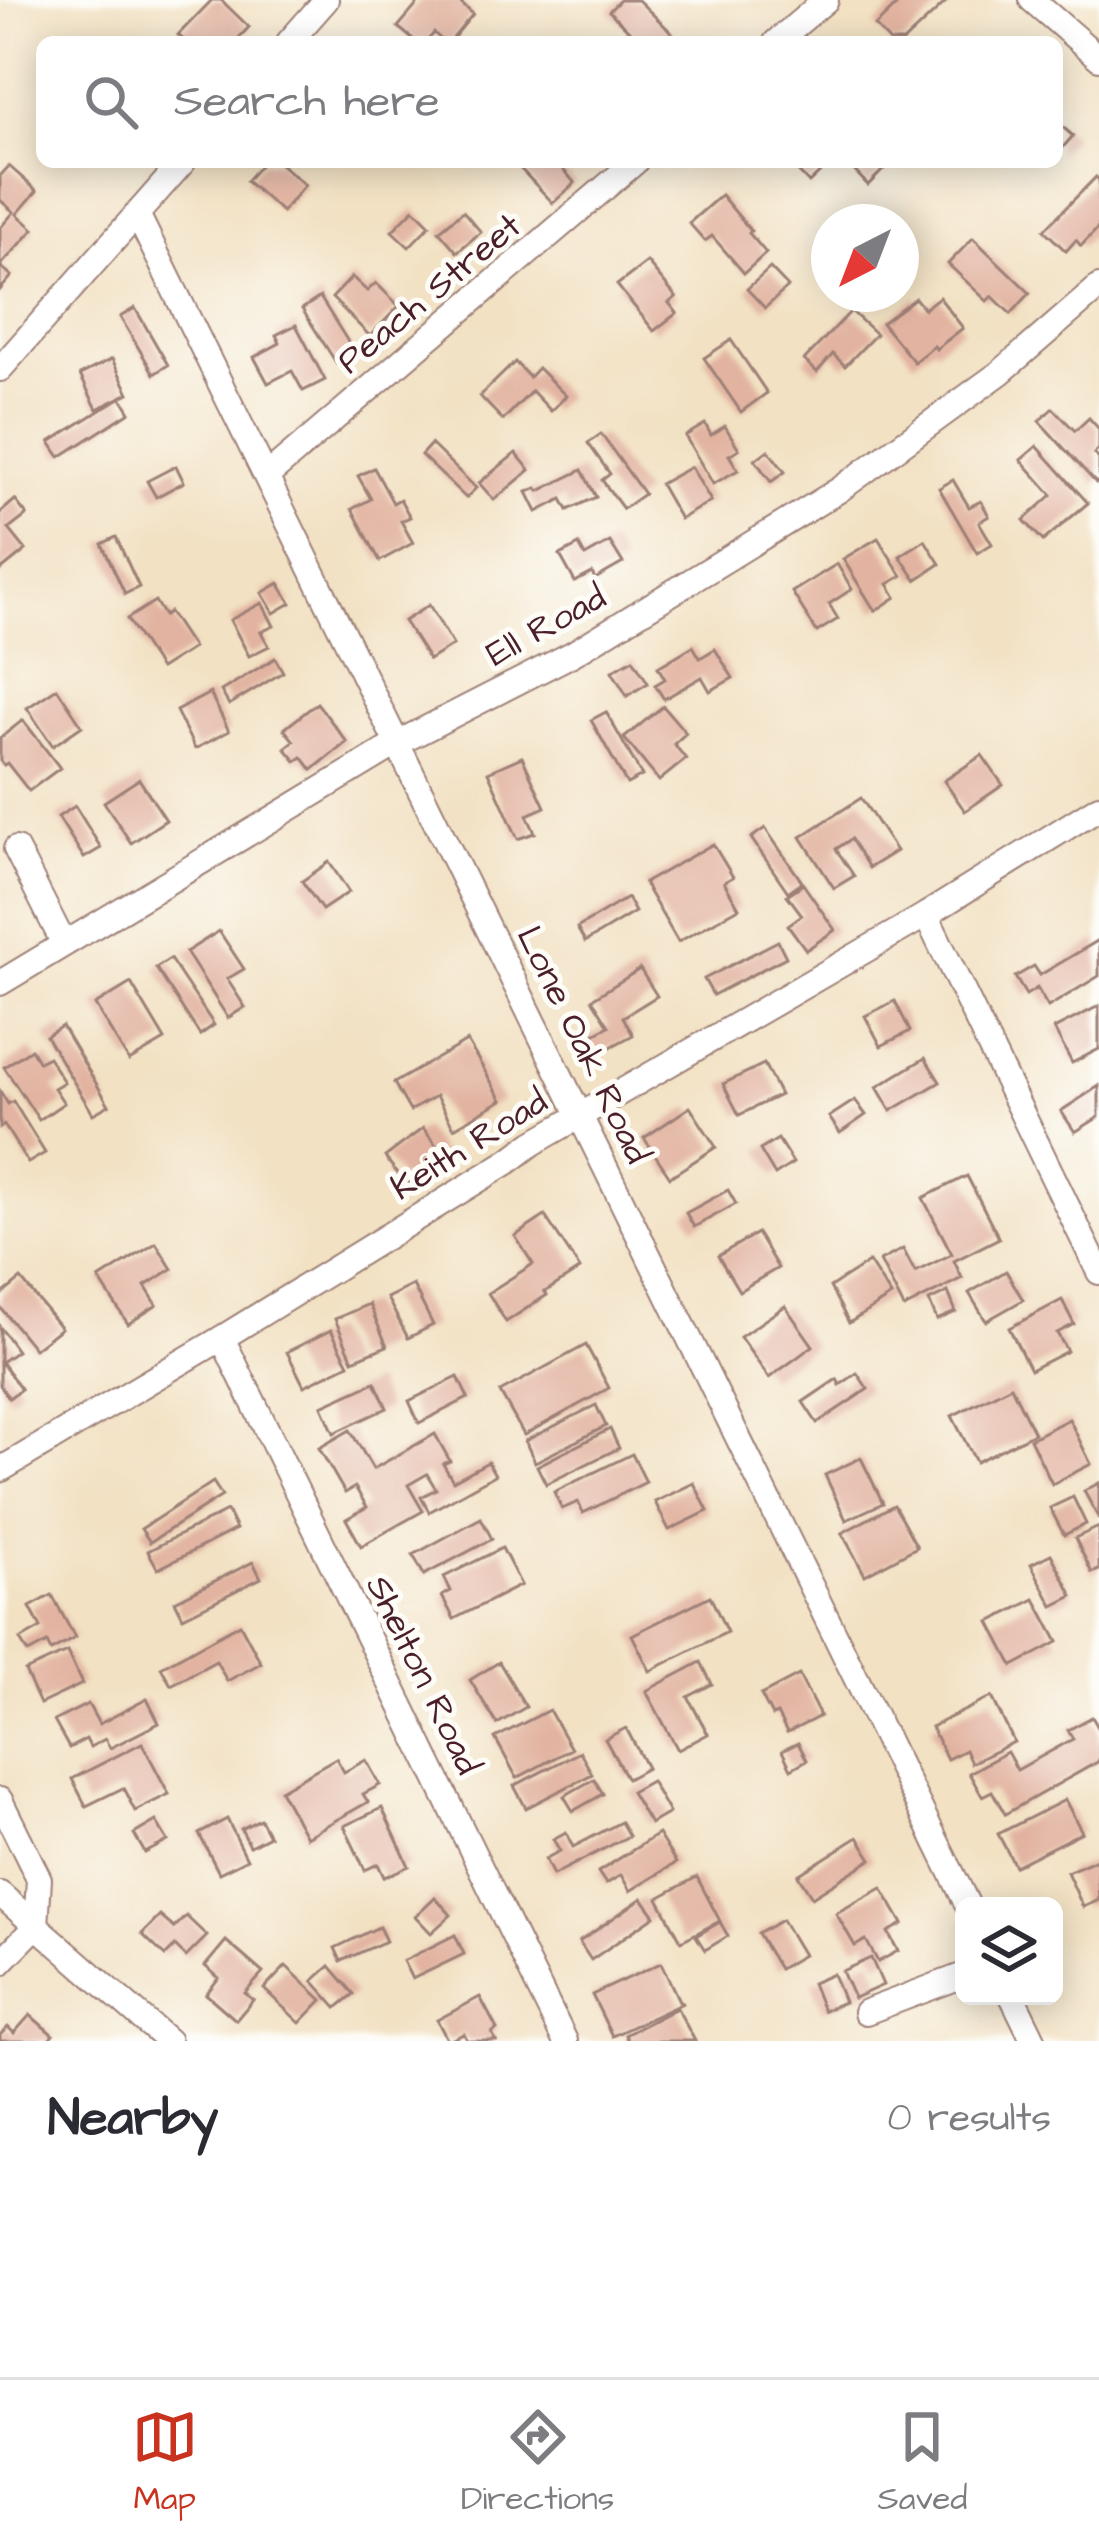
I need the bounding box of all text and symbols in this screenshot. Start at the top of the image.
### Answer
search box [36,36,1063,168]
icon: search [78,69,144,135]
text: Search here [174,71,440,133]
street label: Peach Street [326,201,533,386]
north arrow [811,204,919,312]
street label: Ell Road [477,572,615,680]
street label: Lone Oak Road [503,918,662,1173]
street label: Keith Road [381,1077,558,1213]
street label: Shelton Road [352,1567,493,1783]
map controls [955,1897,1063,2005]
button: layers [955,1897,1063,2005]
text: Nearby [48,2084,218,2155]
text: 0 results [887,2092,1051,2146]
tab: Map [132,2404,198,2522]
tab: Directions [461,2404,614,2522]
tab: Saved [877,2404,967,2522]

